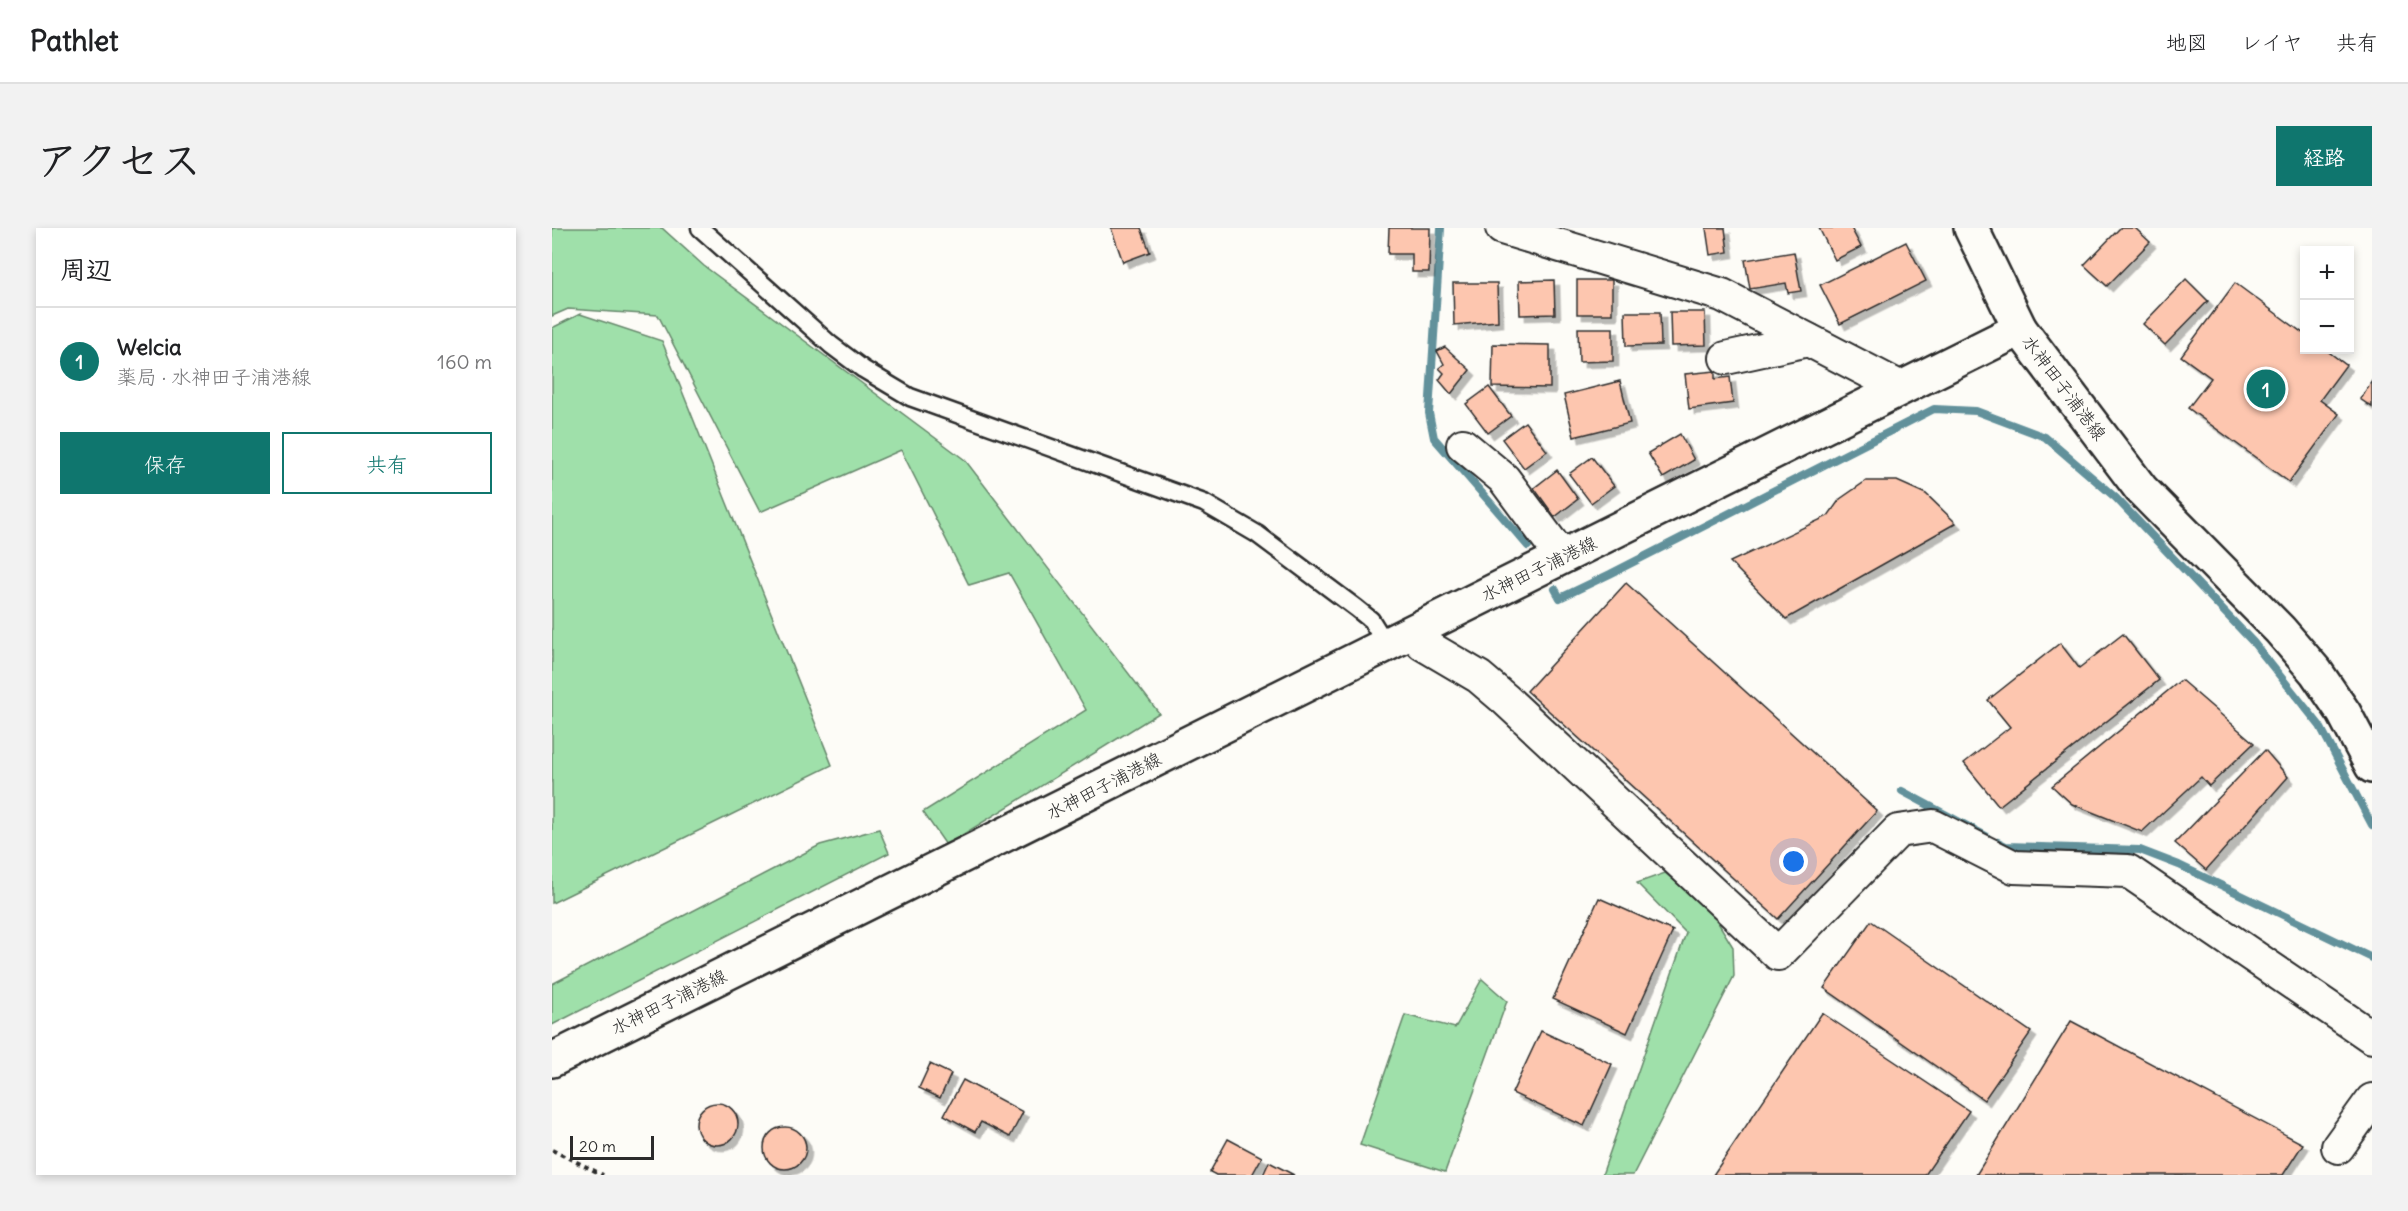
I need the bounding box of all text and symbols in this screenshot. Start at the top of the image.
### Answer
text: Pathlet [30,23,119,59]
text: 地図 [2166,29,2208,56]
text: レイヤ [2241,29,2303,56]
text: 共有 [2336,29,2378,56]
button: 経路 [2276,126,2372,186]
text: アクセス [36,134,201,186]
map controls [2300,246,2354,354]
button: + [2300,246,2354,300]
text: 周辺 [60,253,112,286]
button: − [2300,300,2354,354]
street label: 水神田子浦港線 [2017,330,2111,445]
text: Welcia [117,333,182,361]
text: 1 [76,349,83,374]
text: 160 m [437,349,492,374]
text: 薬局 · 水神田子浦港線 [117,364,311,389]
pin: 1 [2246,366,2286,412]
button: 保存 [60,432,270,494]
button: 共有 [282,432,492,494]
street label: 水神田子浦港線 [1477,531,1600,607]
street label: 水神田子浦港線 [1042,747,1165,824]
your location [1779,847,1808,876]
street label: 水神田子浦港線 [607,964,730,1040]
scale bar [570,1133,654,1160]
text: 20 m [579,1136,616,1156]

